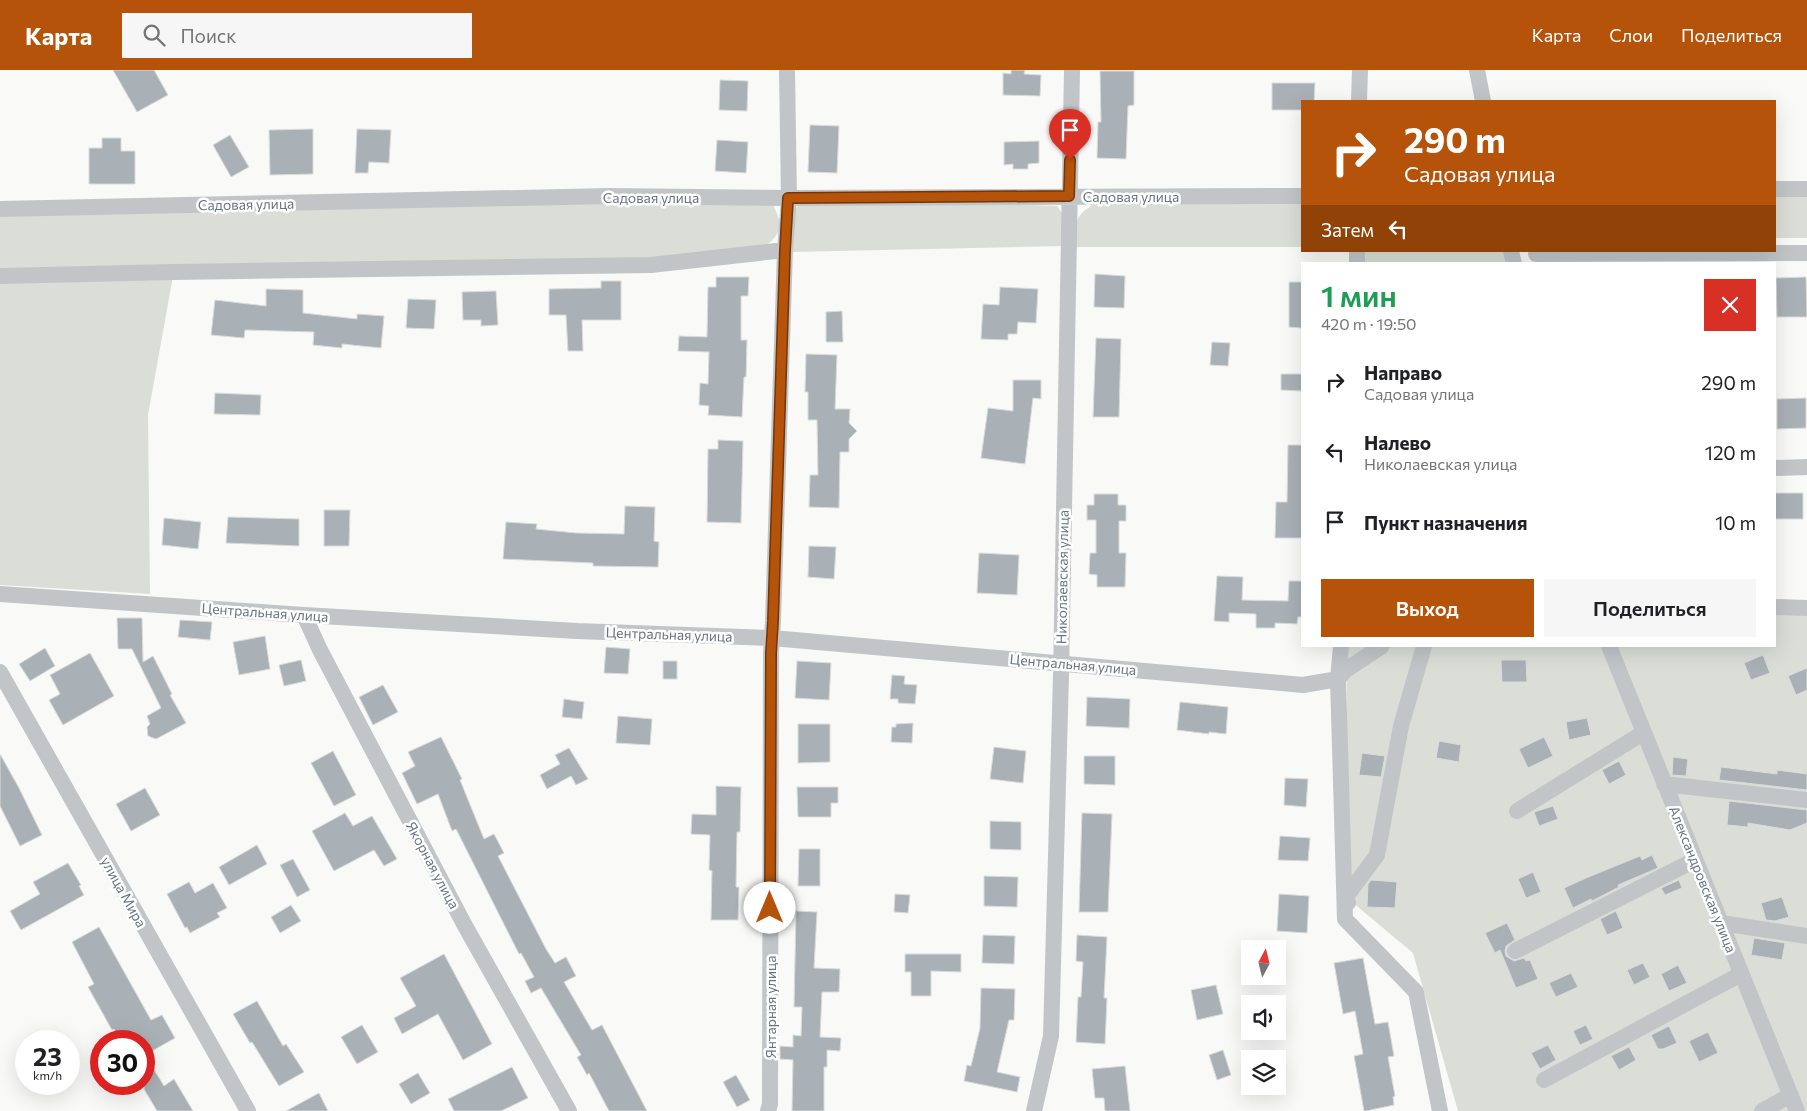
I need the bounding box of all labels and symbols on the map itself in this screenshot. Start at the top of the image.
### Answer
pin [1049,109,1091,160]
street label: Садовая улица [1083,188,1179,205]
street label: Садовая улица [603,189,699,206]
street label: Садовая улица [198,195,294,213]
street label: Николаевская улица [1052,510,1072,644]
street label: Центральная улица [201,599,329,625]
street label: Центральная улица [605,623,733,645]
street label: Центральная улица [1009,650,1137,678]
street label: Александровская улица [1666,803,1740,955]
street label: Якорная улица [403,818,463,912]
street label: улица Мира [98,854,150,930]
position arrow [743,881,795,933]
north arrow [1241,940,1286,985]
street label: Янтарная улица [762,956,779,1058]
speed limit sign: 30 [90,1030,155,1095]

